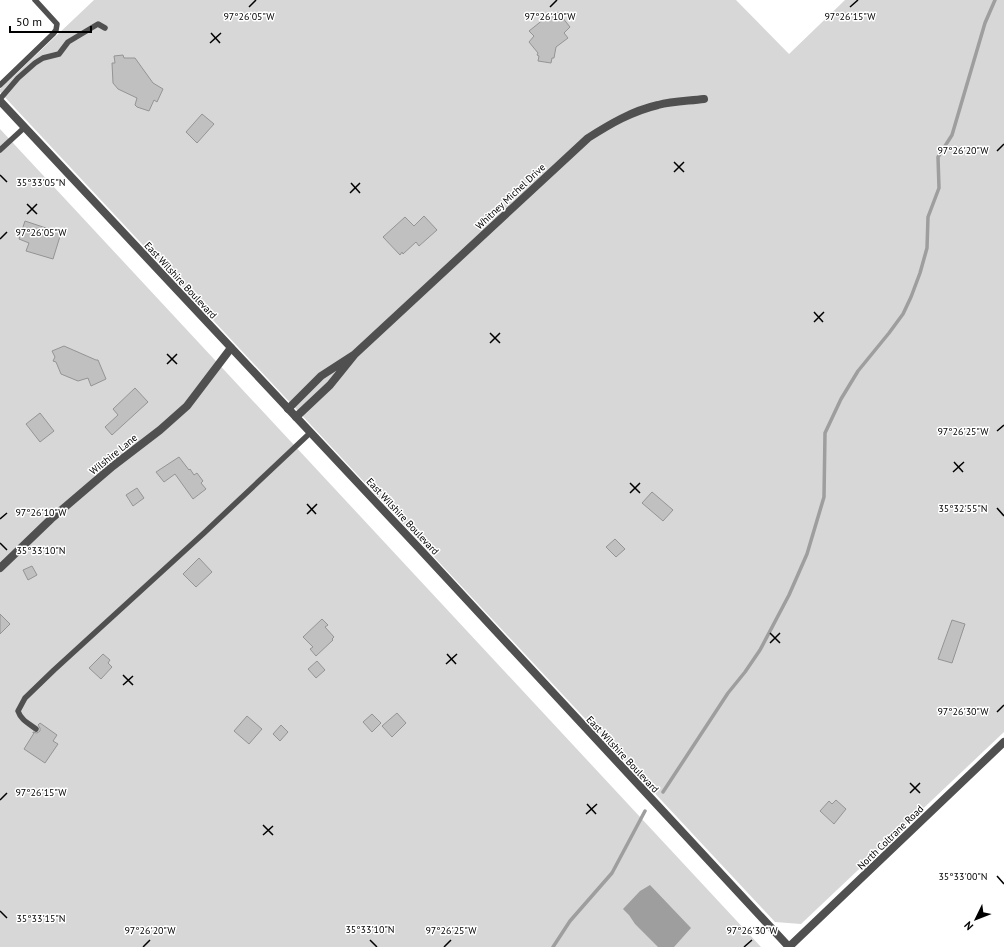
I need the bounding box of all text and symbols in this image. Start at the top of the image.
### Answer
scale bar [10,8,91,34]
text: 97°26'05"W [223,10,275,23]
text: 97°26'10"W [524,10,576,23]
text: 97°26'15"W [824,10,876,23]
text: 50 m [16,14,42,29]
text: 97°26'20"W [937,144,989,157]
street label: Whitney Michel Drive [473,161,548,232]
text: 35°33'05"N [16,176,66,189]
text: 97°26'05"W [15,226,67,239]
street label: East Wilshire Boulevard [142,239,220,322]
text: 97°26'25"W [937,425,989,438]
street label: Wilshire Lane [87,431,140,478]
street label: East Wilshire Boulevard [364,475,442,558]
text: 35°32'55"N [938,502,988,515]
text: 97°26'10"W [15,506,67,519]
text: 35°33'10"N [16,544,66,557]
text: 97°26'30"W [937,705,989,718]
street label: East Wilshire Boulevard [584,713,662,796]
text: 97°26'15"W [15,786,67,799]
street label: North Coltrane Road [855,802,926,872]
text: 35°33'00"N [938,870,988,883]
north arrow [956,899,996,939]
text: 35°33'15"N [16,912,66,925]
text: N [961,918,976,933]
text: 35°33'10"N [345,923,395,936]
text: 97°26'20"W [124,924,176,937]
text: 97°26'25"W [425,924,477,937]
text: 97°26'30"W [726,924,778,937]

